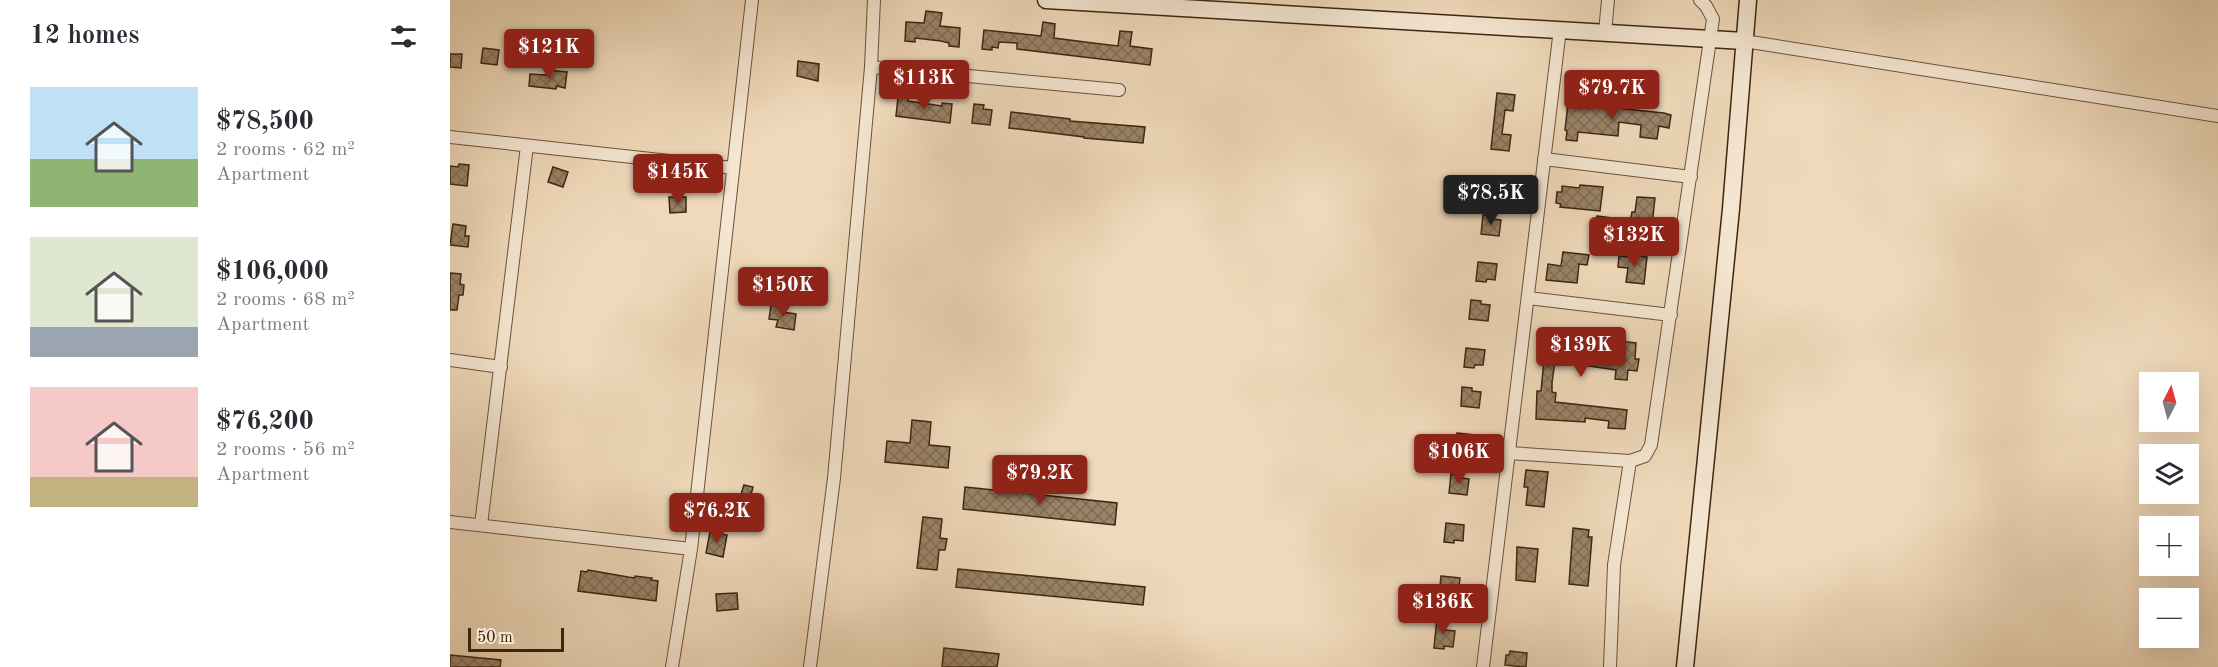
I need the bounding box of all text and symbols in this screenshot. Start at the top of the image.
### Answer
icon: filters [387,20,420,53]
text: 12 homes [30,23,139,49]
pin: $121K [507,29,591,80]
text: $121K [518,38,580,58]
pin: $113K [882,60,966,111]
text: $113K [893,69,955,89]
pin: $79.7K [1563,70,1661,121]
text: $79.7K [1578,79,1646,99]
text: $78,500 [216,109,314,135]
icon: home [78,111,150,183]
text: 2 rooms · 62 m² [216,140,355,160]
pin: $145K [636,154,720,205]
text: $145K [647,163,709,183]
text: Apartment [216,165,310,185]
pin: $78.5K [1442,175,1540,226]
text: $78.5K [1457,184,1525,204]
pin: $132K [1592,217,1676,268]
text: $132K [1603,226,1665,246]
text: $106,000 [216,259,329,285]
icon: home [78,261,150,333]
pin: $150K [741,267,825,318]
text: $150K [752,276,814,296]
text: 2 rooms · 68 m² [216,290,355,310]
text: Apartment [216,315,310,335]
pin: $139K [1539,327,1623,378]
text: $139K [1550,336,1612,356]
north arrow [2139,372,2199,432]
map controls [2139,372,2199,648]
text: $76,200 [216,409,314,435]
icon: home [78,411,150,483]
pin: $106K [1417,434,1501,485]
text: 2 rooms · 56 m² [216,440,355,460]
text: $106K [1428,443,1490,463]
button: layers [2139,444,2199,504]
pin: $79.2K [991,455,1089,506]
text: $79.2K [1006,464,1074,484]
text: Apartment [216,465,310,485]
pin: $76.2K [668,493,766,544]
text: $76.2K [683,502,751,522]
button: + [2139,516,2199,576]
pin: $136K [1401,584,1485,635]
button: − [2139,588,2199,648]
text: $136K [1412,593,1474,613]
scale bar [468,625,564,652]
text: 50 m [477,630,513,646]

